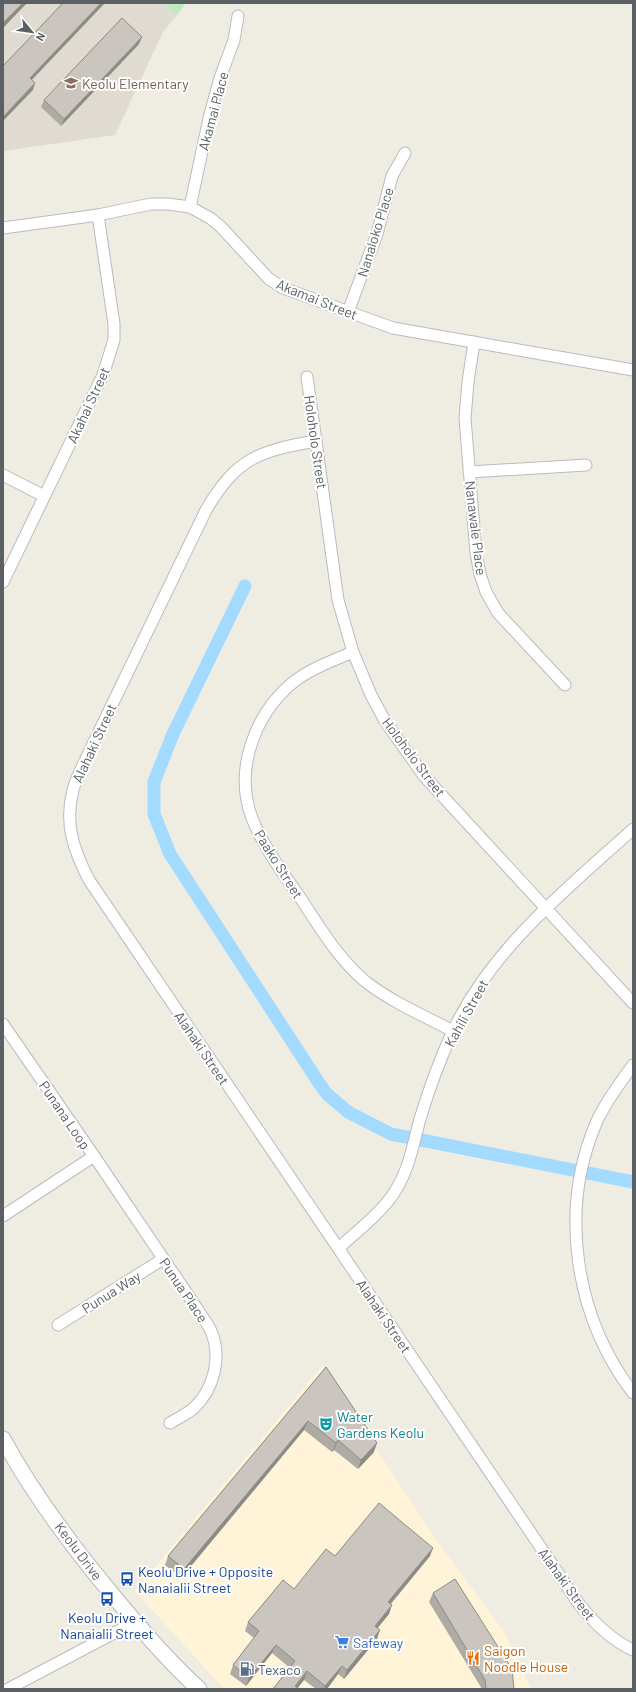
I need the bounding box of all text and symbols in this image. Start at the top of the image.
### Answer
north arrow [12,12,52,52]
text: N [34,31,49,43]
street label: Akamai Place [194,70,232,152]
school or university icon: Keolu Elementary [63,75,79,91]
place label: Keolu Elementary [82,75,189,92]
street label: Nanaloko Place [353,185,397,279]
street label: Akamai Street [274,275,360,323]
street label: Akahai Street [63,364,113,446]
street label: Holoholo Street [301,394,331,490]
street label: Nanawale Place [462,480,490,576]
street label: Alahaki Street [68,701,120,785]
street label: Holoholo Street [379,714,449,800]
street label: Paako Street [251,826,307,902]
street label: Kahili Street [440,976,492,1050]
street label: Alahaki Street [171,1008,233,1088]
street label: Punana Loop [36,1078,94,1152]
street label: Punua Place [156,1255,212,1325]
street label: Punua Way [79,1267,144,1317]
street label: Alahaki Street [353,1276,415,1356]
place label: Water Gardens Keolu [337,1408,424,1441]
theatre icon: Water Gardens Keolu [318,1416,334,1432]
street label: Keolu Drive [52,1519,106,1583]
street label: Alahaki Street [535,1545,599,1623]
place label: Keolu Drive + Opposite Nanaialii Street [138,1563,273,1596]
bus stop icon: Keolu Drive + Opposite Nanaialii Street [119,1571,135,1587]
bus stop icon: Keolu Drive + Nanaialii Street [99,1591,115,1607]
place label: Keolu Drive + Nanaialii Street [60,1609,154,1642]
supermarket icon: Safeway [334,1634,350,1650]
place label: Safeway [353,1634,404,1651]
place label: Saigon Noodle House [484,1642,568,1675]
restaurant icon: Saigon Noodle House [465,1650,481,1666]
fuel station icon: Texaco [239,1661,255,1677]
place label: Texaco [258,1661,301,1678]

